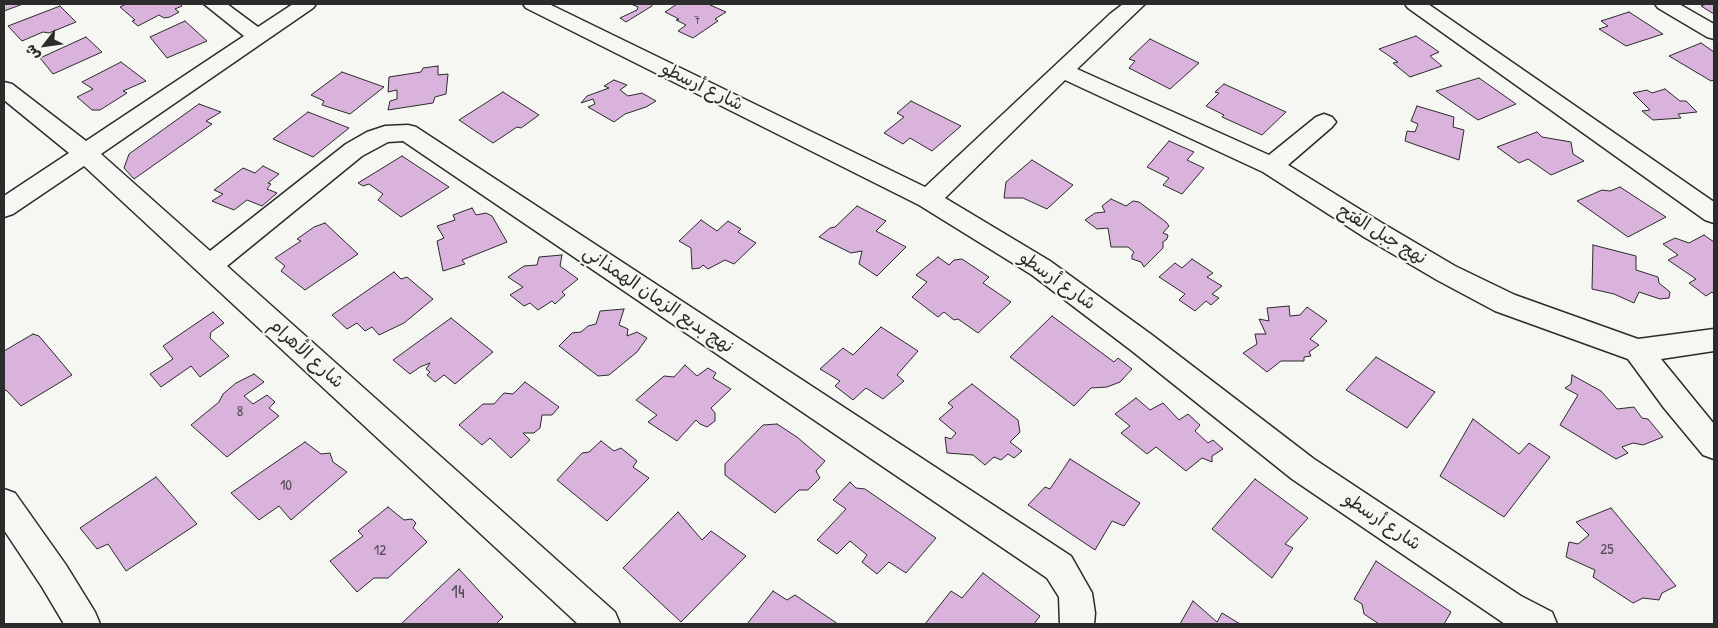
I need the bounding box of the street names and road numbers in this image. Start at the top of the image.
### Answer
street label: شارع أرسطو [658,58,746,116]
street label: نهج جبل الفتح [1334,200,1430,270]
street label: نهج بديع الزمان الهمذاني [579,242,737,358]
street label: شارع أرسطو [1015,247,1099,315]
street label: شارع الأهرام [264,315,348,393]
street label: شارع أرسطو [1339,488,1425,556]

